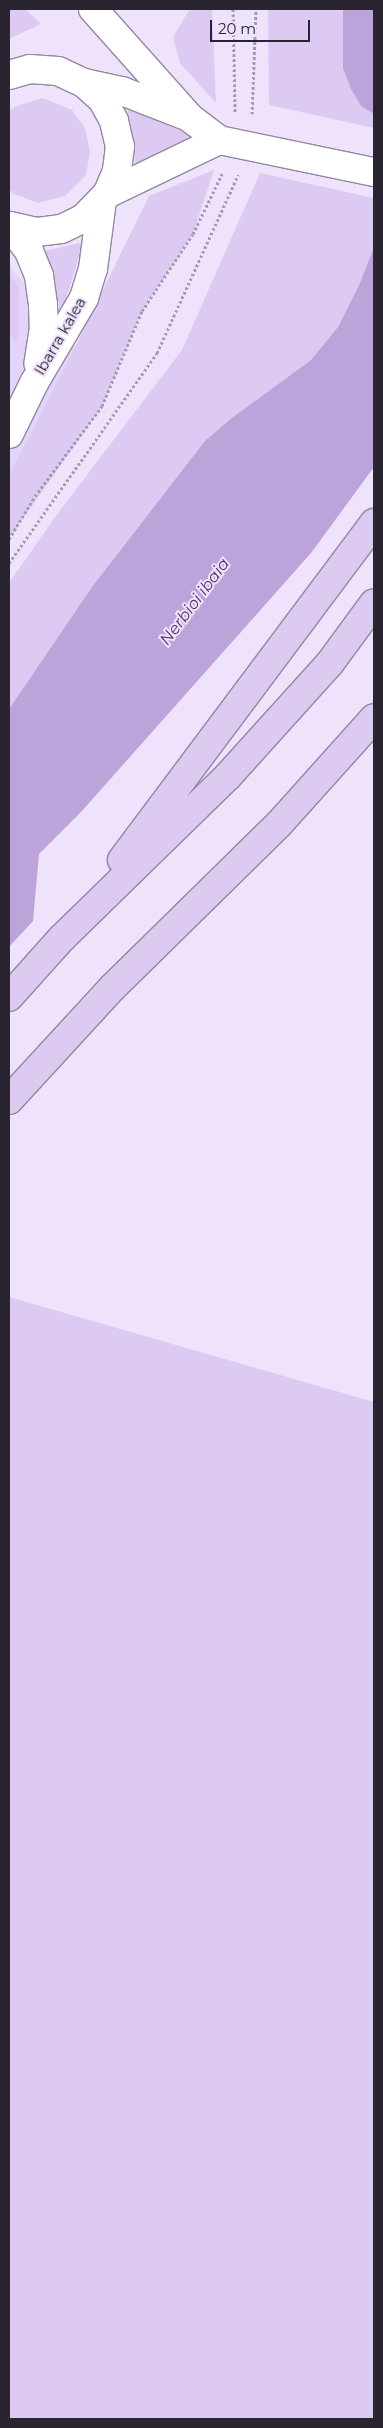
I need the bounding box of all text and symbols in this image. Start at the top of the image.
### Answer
scale bar [213,10,313,42]
text: 20 m [218,19,256,38]
street label: Ibarra kalea [30,294,90,378]
water label: Nerbioi ibaia [156,555,234,649]

